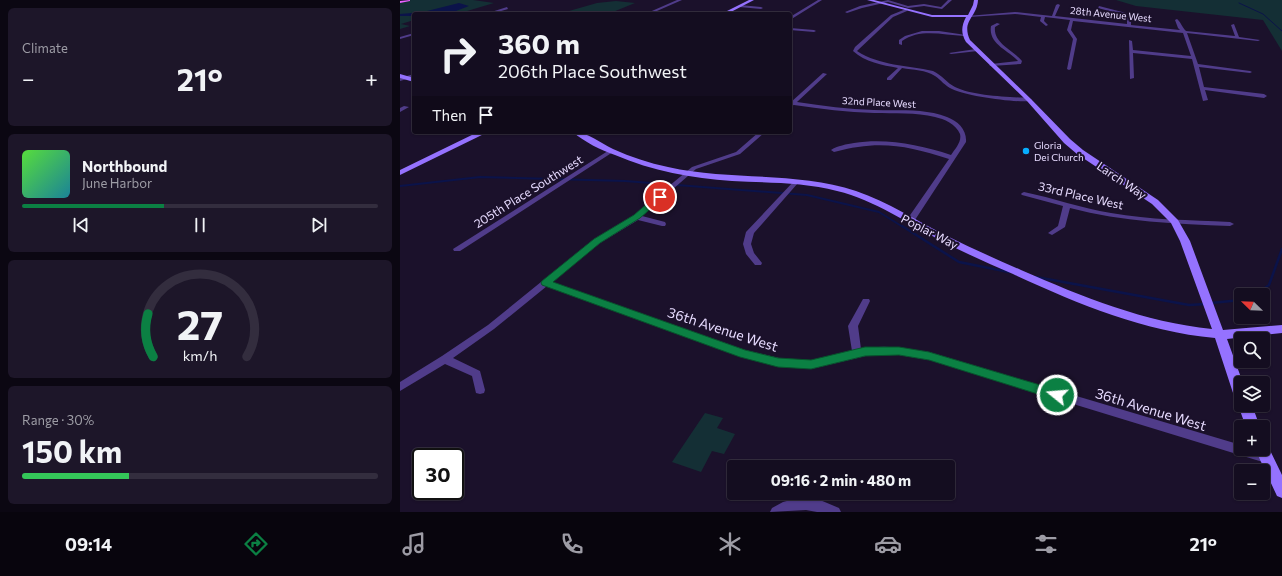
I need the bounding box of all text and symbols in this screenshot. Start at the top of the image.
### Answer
street label: 28th Avenue West [1070,4,1152,24]
text: 360 m [498,26,580,60]
icon: right [432,28,484,80]
text: Climate [22,40,68,56]
text: 21° [177,60,223,97]
text: 206th Place Southwest [498,60,687,82]
text: − [22,65,35,92]
text: + [365,65,378,92]
street label: 32nd Place West [842,94,916,110]
icon: arrive [475,104,497,126]
text: Then [432,106,467,124]
place label: Gloria Dei Church [1034,139,1084,163]
marker: Gloria Dei Church [1021,146,1031,156]
street label: 205th Place Southwest [471,152,585,230]
text: Northbound [82,157,167,175]
street label: Larch Way [1095,158,1149,202]
text: June Harbor [82,175,152,191]
street label: 33rd Place West [1037,178,1125,212]
pin [643,180,677,214]
icon: arrive [649,186,671,208]
street label: Poplar Way [899,211,961,251]
icon: previous [70,214,92,236]
icon: pause [189,214,211,236]
icon: next [308,214,330,236]
north arrow [1234,288,1270,324]
map controls [1234,288,1270,500]
text: 27 [177,298,223,349]
street label: 36th Avenue West [666,303,781,355]
button: search [1234,332,1270,368]
text: km/h [183,346,217,364]
position arrow [1036,374,1078,416]
button: layers [1234,376,1270,412]
street label: 36th Avenue West [1094,384,1209,434]
text: Range · 30% [22,412,94,428]
button: + [1234,420,1270,456]
text: 150 km [22,432,122,469]
speed limit sign: 30 [412,448,464,500]
button: − [1234,464,1270,500]
text: 09:16 · 2 min · 480 m [771,471,911,489]
icon: directions [242,530,270,558]
icon: music [400,530,428,558]
icon: phone [558,530,586,558]
icon: climate [716,530,744,558]
icon: car [874,530,902,558]
icon: filters [1032,530,1060,558]
text: 09:14 [65,533,112,555]
text: 21° [1189,533,1217,555]

